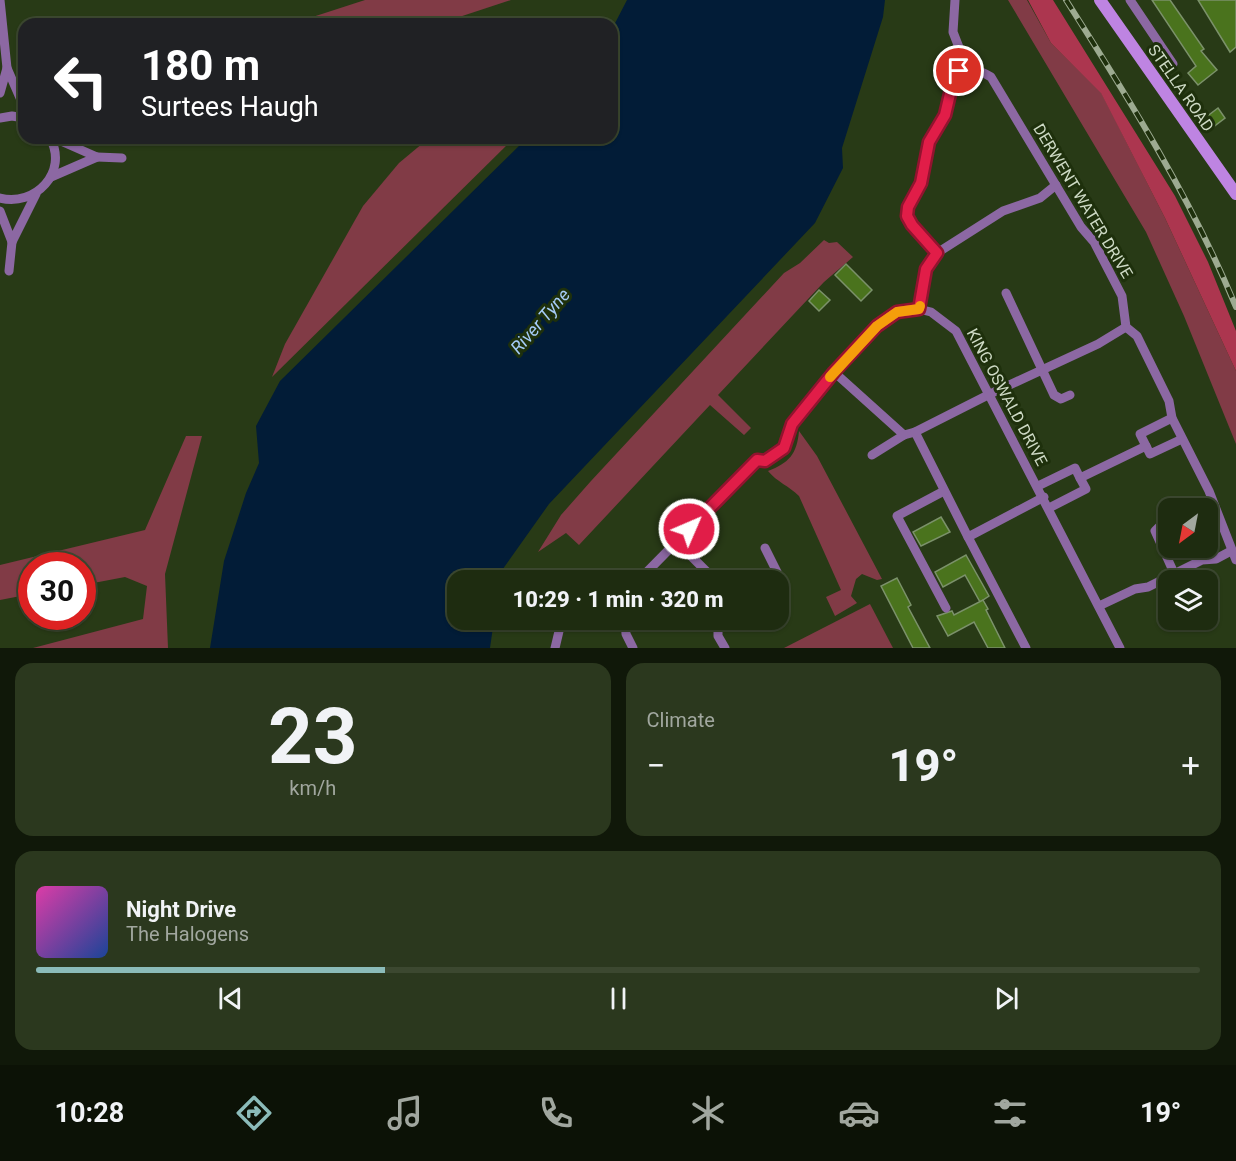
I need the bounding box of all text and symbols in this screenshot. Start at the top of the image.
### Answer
text: 180 m [141,41,260,90]
street label: STELLA ROAD [1144,41,1218,135]
icon: left [42,42,120,120]
pin [933,45,984,96]
icon: arrive [942,54,975,87]
text: Surtees Haugh [141,91,319,123]
street label: DERWENT WATER DRIVE [1029,120,1137,282]
water label: River Tyne [506,284,574,358]
street label: KING OSWALD DRIVE [963,325,1051,469]
position arrow [657,497,721,561]
north arrow [1158,498,1218,558]
map controls [1158,498,1218,630]
speed limit sign: 30 [18,552,96,630]
button: layers [1158,570,1218,630]
text: 10:29 · 1 min · 320 m [513,587,723,612]
text: 23 [268,691,358,782]
text: Climate [647,708,715,732]
text: 19° [889,739,958,792]
text: − [647,746,665,785]
text: + [1181,746,1200,785]
text: km/h [289,776,336,800]
text: Night Drive [126,897,236,922]
text: The Halogens [126,922,249,946]
icon: previous [214,982,247,1015]
icon: pause [602,982,635,1015]
icon: next [990,982,1023,1015]
icon: directions [233,1092,275,1134]
icon: music [384,1092,426,1134]
icon: phone [535,1092,577,1134]
icon: climate [687,1092,729,1134]
icon: car [838,1092,880,1134]
icon: filters [989,1092,1031,1134]
text: 10:28 [55,1097,124,1129]
text: 19° [1140,1097,1181,1129]

